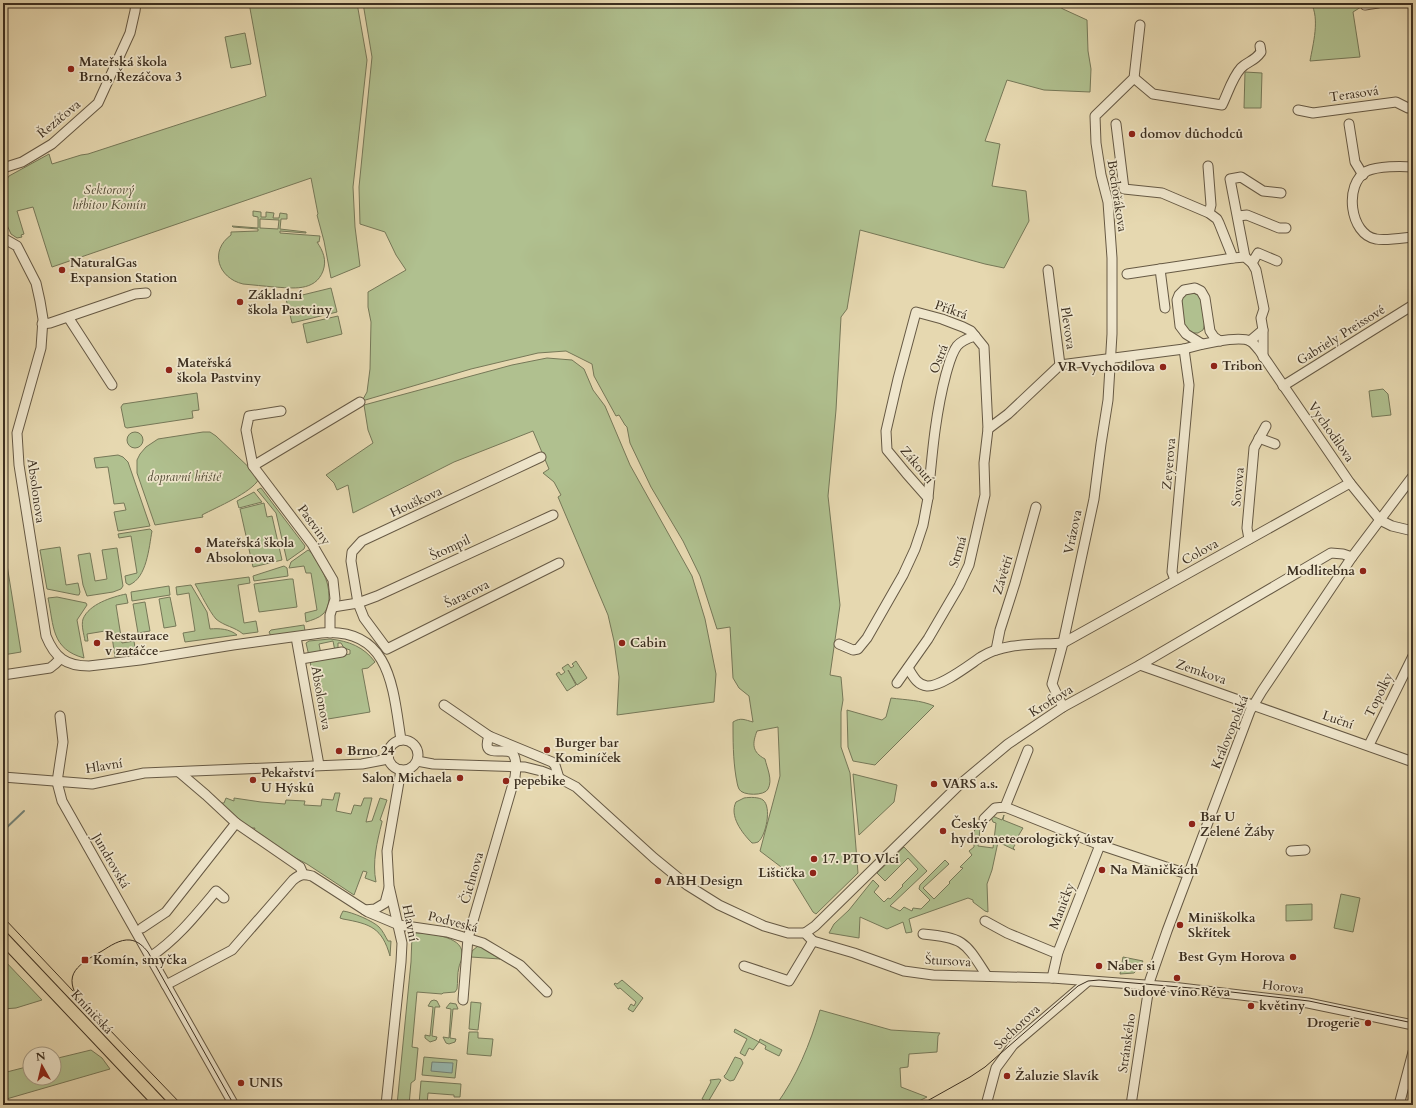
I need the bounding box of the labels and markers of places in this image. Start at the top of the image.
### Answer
place label: Mateřská škola Brno, Řezáčova 3 [79,53,182,86]
marker: Mateřská škola Brno, Řezáčova 3 [66,64,76,74]
place label: domov důchodců [1140,125,1243,143]
marker: domov důchodců [1127,129,1137,139]
place label: NaturalGas Expansion Station [70,254,178,287]
marker: NaturalGas Expansion Station [57,265,67,275]
place label: Základní škola Pastviny [248,286,333,319]
marker: Základní škola Pastviny [235,297,245,307]
place label: Mateřská škola Pastviny [177,354,262,387]
place label: Tribon [1222,357,1263,375]
place label: VR Vychodilova [1057,358,1156,376]
marker: Tribon [1209,361,1219,371]
marker: VR Vychodilova [1158,362,1168,372]
marker: Mateřská škola Pastviny [164,365,174,375]
place label: Mateřská škola Absolonova [206,534,295,567]
marker: Mateřská škola Absolonova [193,545,203,555]
place label: Modlitebna [1287,562,1356,580]
marker: Modlitebna [1358,566,1368,576]
place label: Restaurace v zatáčce [105,627,169,660]
place label: Cabin [630,634,667,652]
marker: Restaurace v zatáčce [92,638,102,648]
marker: Cabin [617,638,627,648]
place label: Burger bar Kominíček [555,734,622,767]
place label: Brno 24 [347,742,395,760]
marker: Burger bar Kominíček [542,745,552,755]
marker: Brno 24 [334,746,344,756]
place label: Pekařství U Hýsků [261,764,315,797]
place label: Salon Michaela [362,769,453,787]
place label: pepebike [514,772,566,790]
marker: Salon Michaela [455,773,465,783]
marker: Pekařství U Hýsků [248,775,258,785]
place label: VARS a.s. [942,775,998,793]
marker: pepebike [501,776,511,786]
marker: VARS a.s. [929,779,939,789]
place label: Bar U Zelené Žáby [1200,808,1275,841]
place label: Český hydrometeorologický ústav [951,815,1115,848]
marker: Bar U Zelené Žáby [1187,819,1197,829]
marker: Český hydrometeorologický ústav [938,826,948,836]
place label: 17. PTO Vlci [822,850,899,868]
marker: 17. PTO Vlci [809,854,819,864]
place label: Na Maničkách [1110,861,1198,879]
place label: Lištička [758,864,806,882]
marker: Na Maničkách [1097,865,1107,875]
marker: Lištička [808,868,818,878]
place label: ABH Design [666,872,743,890]
marker: ABH Design [653,876,663,886]
place label: Miniškolka Skřítek [1188,909,1256,942]
marker: Miniškolka Skřítek [1175,920,1185,930]
place label: Best Gym Horova [1178,948,1286,966]
place label: Komín, smyčka [93,951,188,969]
marker: Best Gym Horova [1288,952,1298,962]
marker: Komín, smyčka [80,955,90,965]
place label: Naber si [1107,957,1155,975]
marker: Naber si [1094,961,1104,971]
marker: Sudové víno Réva [1172,973,1182,983]
place label: Sudové víno Réva [1124,983,1231,1001]
place label: květiny [1259,997,1306,1015]
marker: květiny [1246,1001,1256,1011]
place label: Drogerie [1307,1014,1360,1032]
marker: Drogerie [1363,1018,1373,1028]
place label: Žaluzie Slavík [1015,1067,1100,1085]
marker: Žaluzie Slavík [1002,1071,1012,1081]
place label: UNIS [249,1074,283,1092]
marker: UNIS [236,1078,246,1088]

